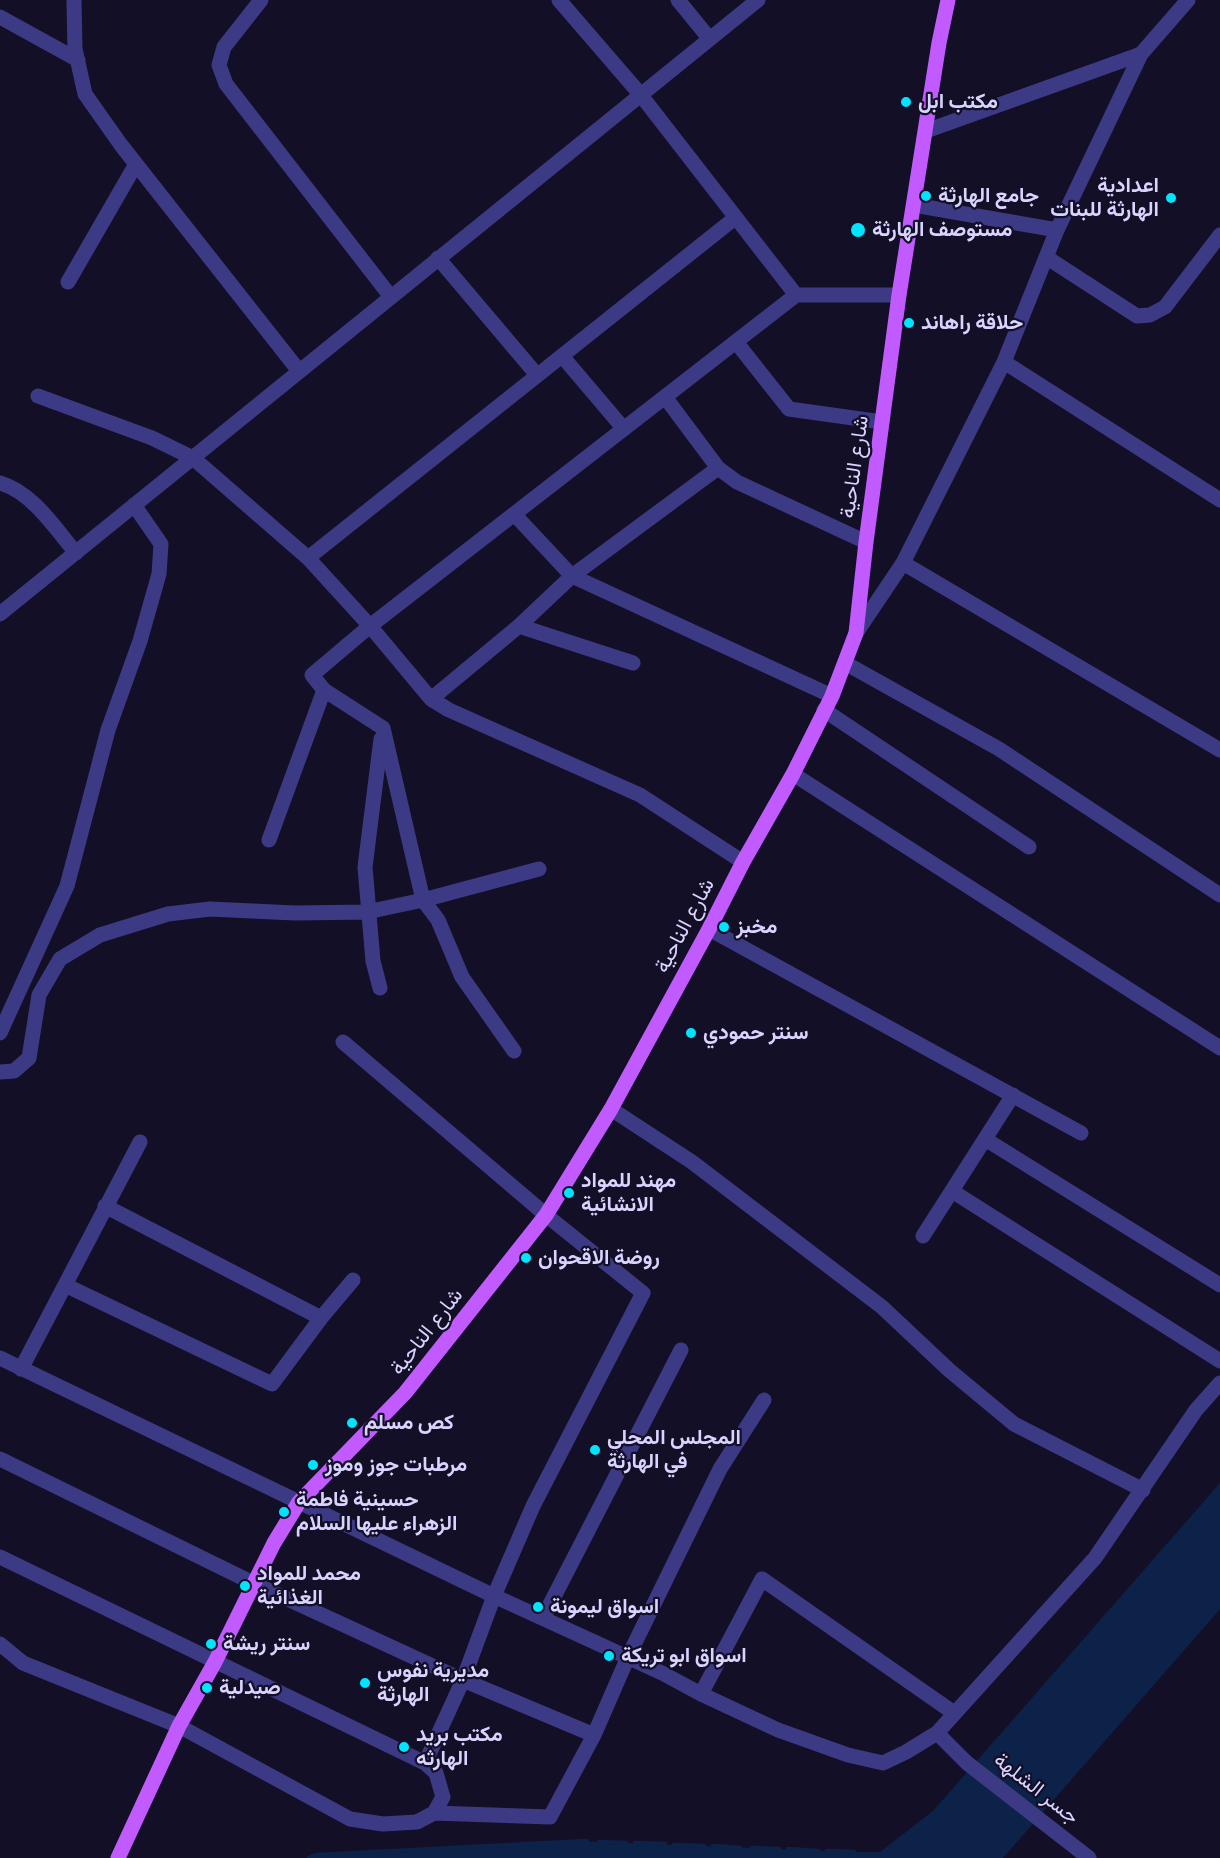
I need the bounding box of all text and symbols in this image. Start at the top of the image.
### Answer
place label: مكتب ابل [918,89,998,115]
marker: مكتب ابل [899,95,913,109]
place label: اعدادية الهارثة للبنات [1050,173,1159,223]
place label: جامع الهارثة [938,183,1039,209]
marker: جامع الهارثة [919,189,933,203]
marker: اعدادية الهارثة للبنات [1164,191,1178,205]
place label: مستوصف الهارثة [872,217,1012,243]
marker: مستوصف الهارثة [849,221,867,239]
place label: حلاقة راهاند [921,310,1023,336]
marker: حلاقة راهاند [902,316,916,330]
street label: شارع الناحية [835,414,875,520]
street label: شارع الناحية [650,875,720,977]
place label: مخبز [736,914,777,940]
marker: مخبز [717,920,731,934]
place label: سنتر حمودي [703,1020,808,1046]
marker: سنتر حمودي [684,1026,698,1040]
place label: مهند للمواد الانشائية [581,1168,676,1218]
marker: مهند للمواد الانشائية [562,1186,576,1200]
place label: روضة الاقحوان [538,1245,660,1271]
marker: روضة الاقحوان [519,1251,533,1265]
street label: شارع الناحية [385,1284,469,1380]
place label: كص مسلم [364,1410,454,1436]
marker: كص مسلم [345,1416,359,1430]
place label: المجلس المحلي في الهارثة [607,1425,741,1475]
marker: المجلس المحلي في الهارثة [588,1443,602,1457]
place label: مرطبات جوز وموز [325,1452,467,1478]
marker: مرطبات جوز وموز [306,1458,320,1472]
place label: حسينية فاطمة الزهراء عليها السلام [296,1487,457,1537]
marker: حسينية فاطمة الزهراء عليها السلام [277,1505,291,1519]
place label: محمد للمواد الغذائية [257,1561,361,1611]
marker: محمد للمواد الغذائية [238,1579,252,1593]
place label: اسواق ليمونة [550,1594,659,1620]
marker: اسواق ليمونة [531,1600,545,1614]
place label: سنتر ريشة [223,1631,310,1657]
marker: سنتر ريشة [204,1637,218,1651]
place label: اسواق ابو تريكة [621,1643,747,1669]
marker: اسواق ابو تريكة [602,1649,616,1663]
place label: مديرية نفوس الهارثة [377,1658,489,1708]
place label: صيدلية [219,1675,281,1701]
marker: مديرية نفوس الهارثة [358,1676,372,1690]
marker: صيدلية [200,1681,214,1695]
place label: مكتب بريد الهارثه [416,1722,503,1772]
marker: مكتب بريد الهارثه [397,1740,411,1754]
street label: جسر الشلهة [988,1748,1084,1830]

